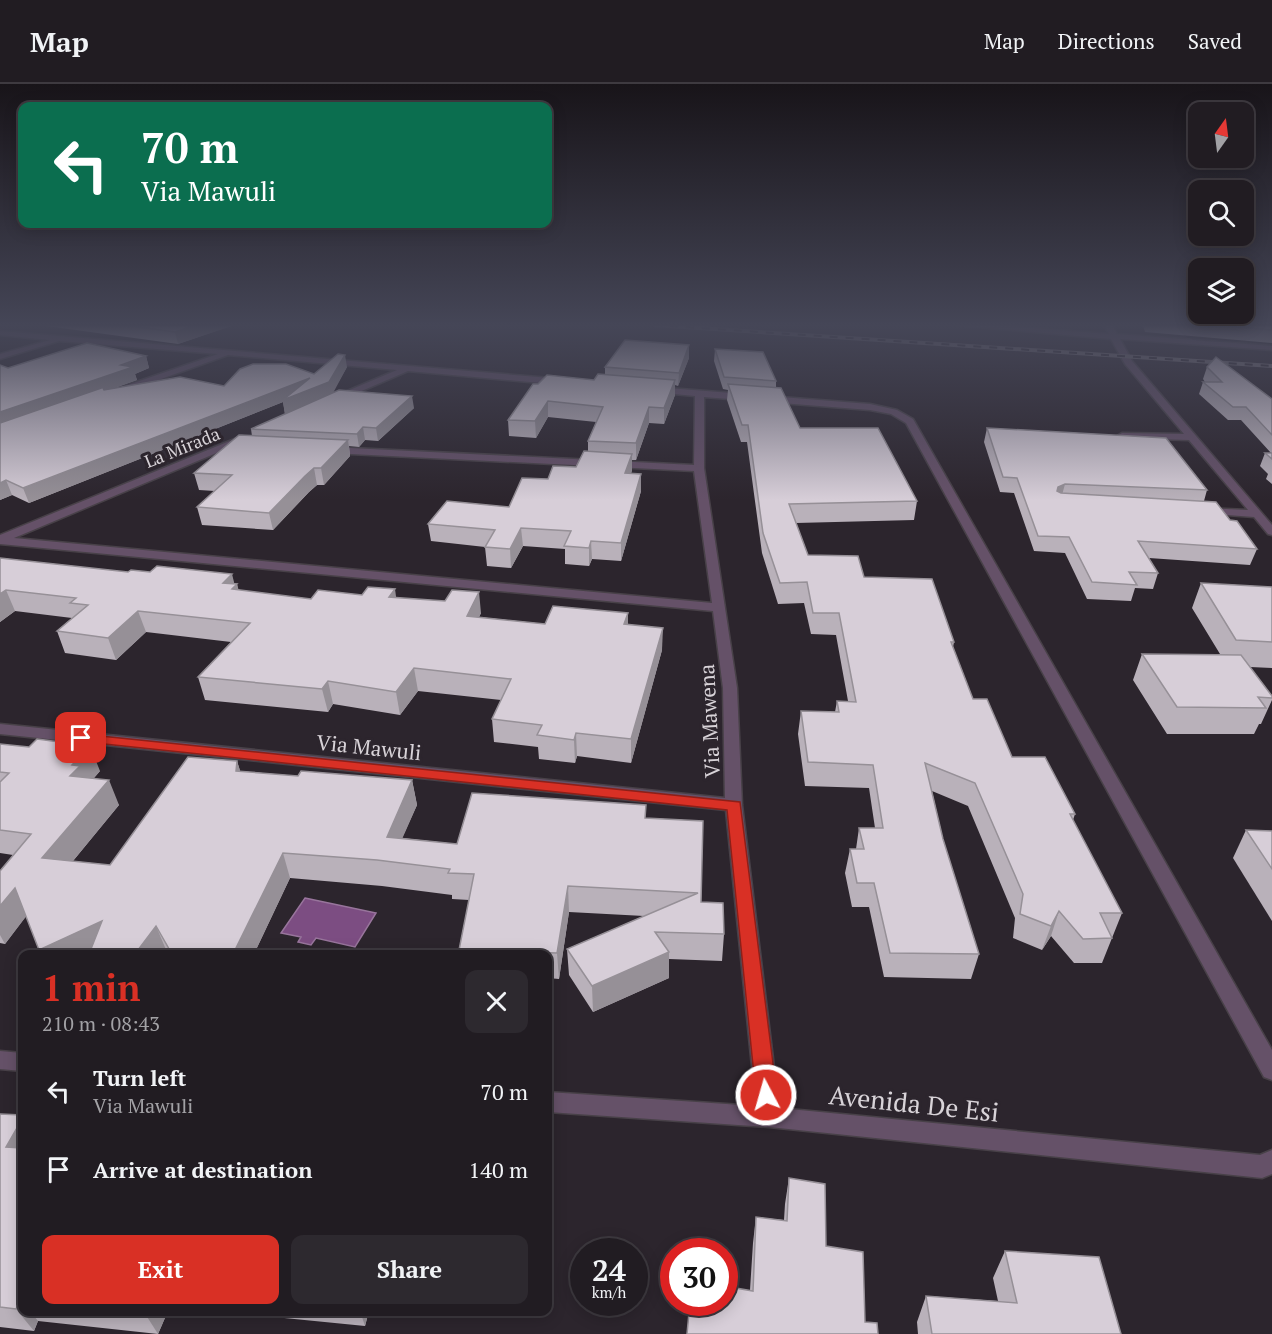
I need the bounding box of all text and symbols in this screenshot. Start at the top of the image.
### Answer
text: Map [30,23,89,60]
text: Map [984,27,1025,55]
text: Directions [1058,27,1155,55]
text: Saved [1188,27,1242,55]
north arrow [1188,102,1254,168]
map controls [1188,102,1254,324]
text: 70 m [141,119,239,175]
icon: left [42,126,120,204]
text: Via Mawuli [141,173,276,209]
button: search [1188,180,1254,246]
button: layers [1188,258,1254,324]
street label: La Mirada [141,421,223,473]
street label: Via Mawena [692,663,726,779]
pin [55,712,106,763]
icon: arrive [64,721,97,754]
street label: Via Mawuli [315,728,423,766]
text: 1 min [42,964,140,1011]
button: close [465,970,528,1033]
text: 210 m · 08:43 [42,1010,160,1037]
text: Turn left [93,1063,186,1092]
position arrow [734,1063,798,1127]
icon: left [42,1075,75,1108]
text: 70 m [480,1077,528,1106]
street label: Avenida De Esi [827,1077,1001,1129]
text: Via Mawuli [93,1092,193,1119]
icon: arrive [42,1153,75,1186]
text: Arrive at destination [93,1155,312,1184]
text: 140 m [468,1155,528,1184]
button: Exit [42,1235,279,1304]
button: Share [291,1235,528,1304]
speed limit sign: 30 [660,1238,738,1316]
text: 24 [592,1250,626,1290]
text: km/h [592,1282,626,1302]

